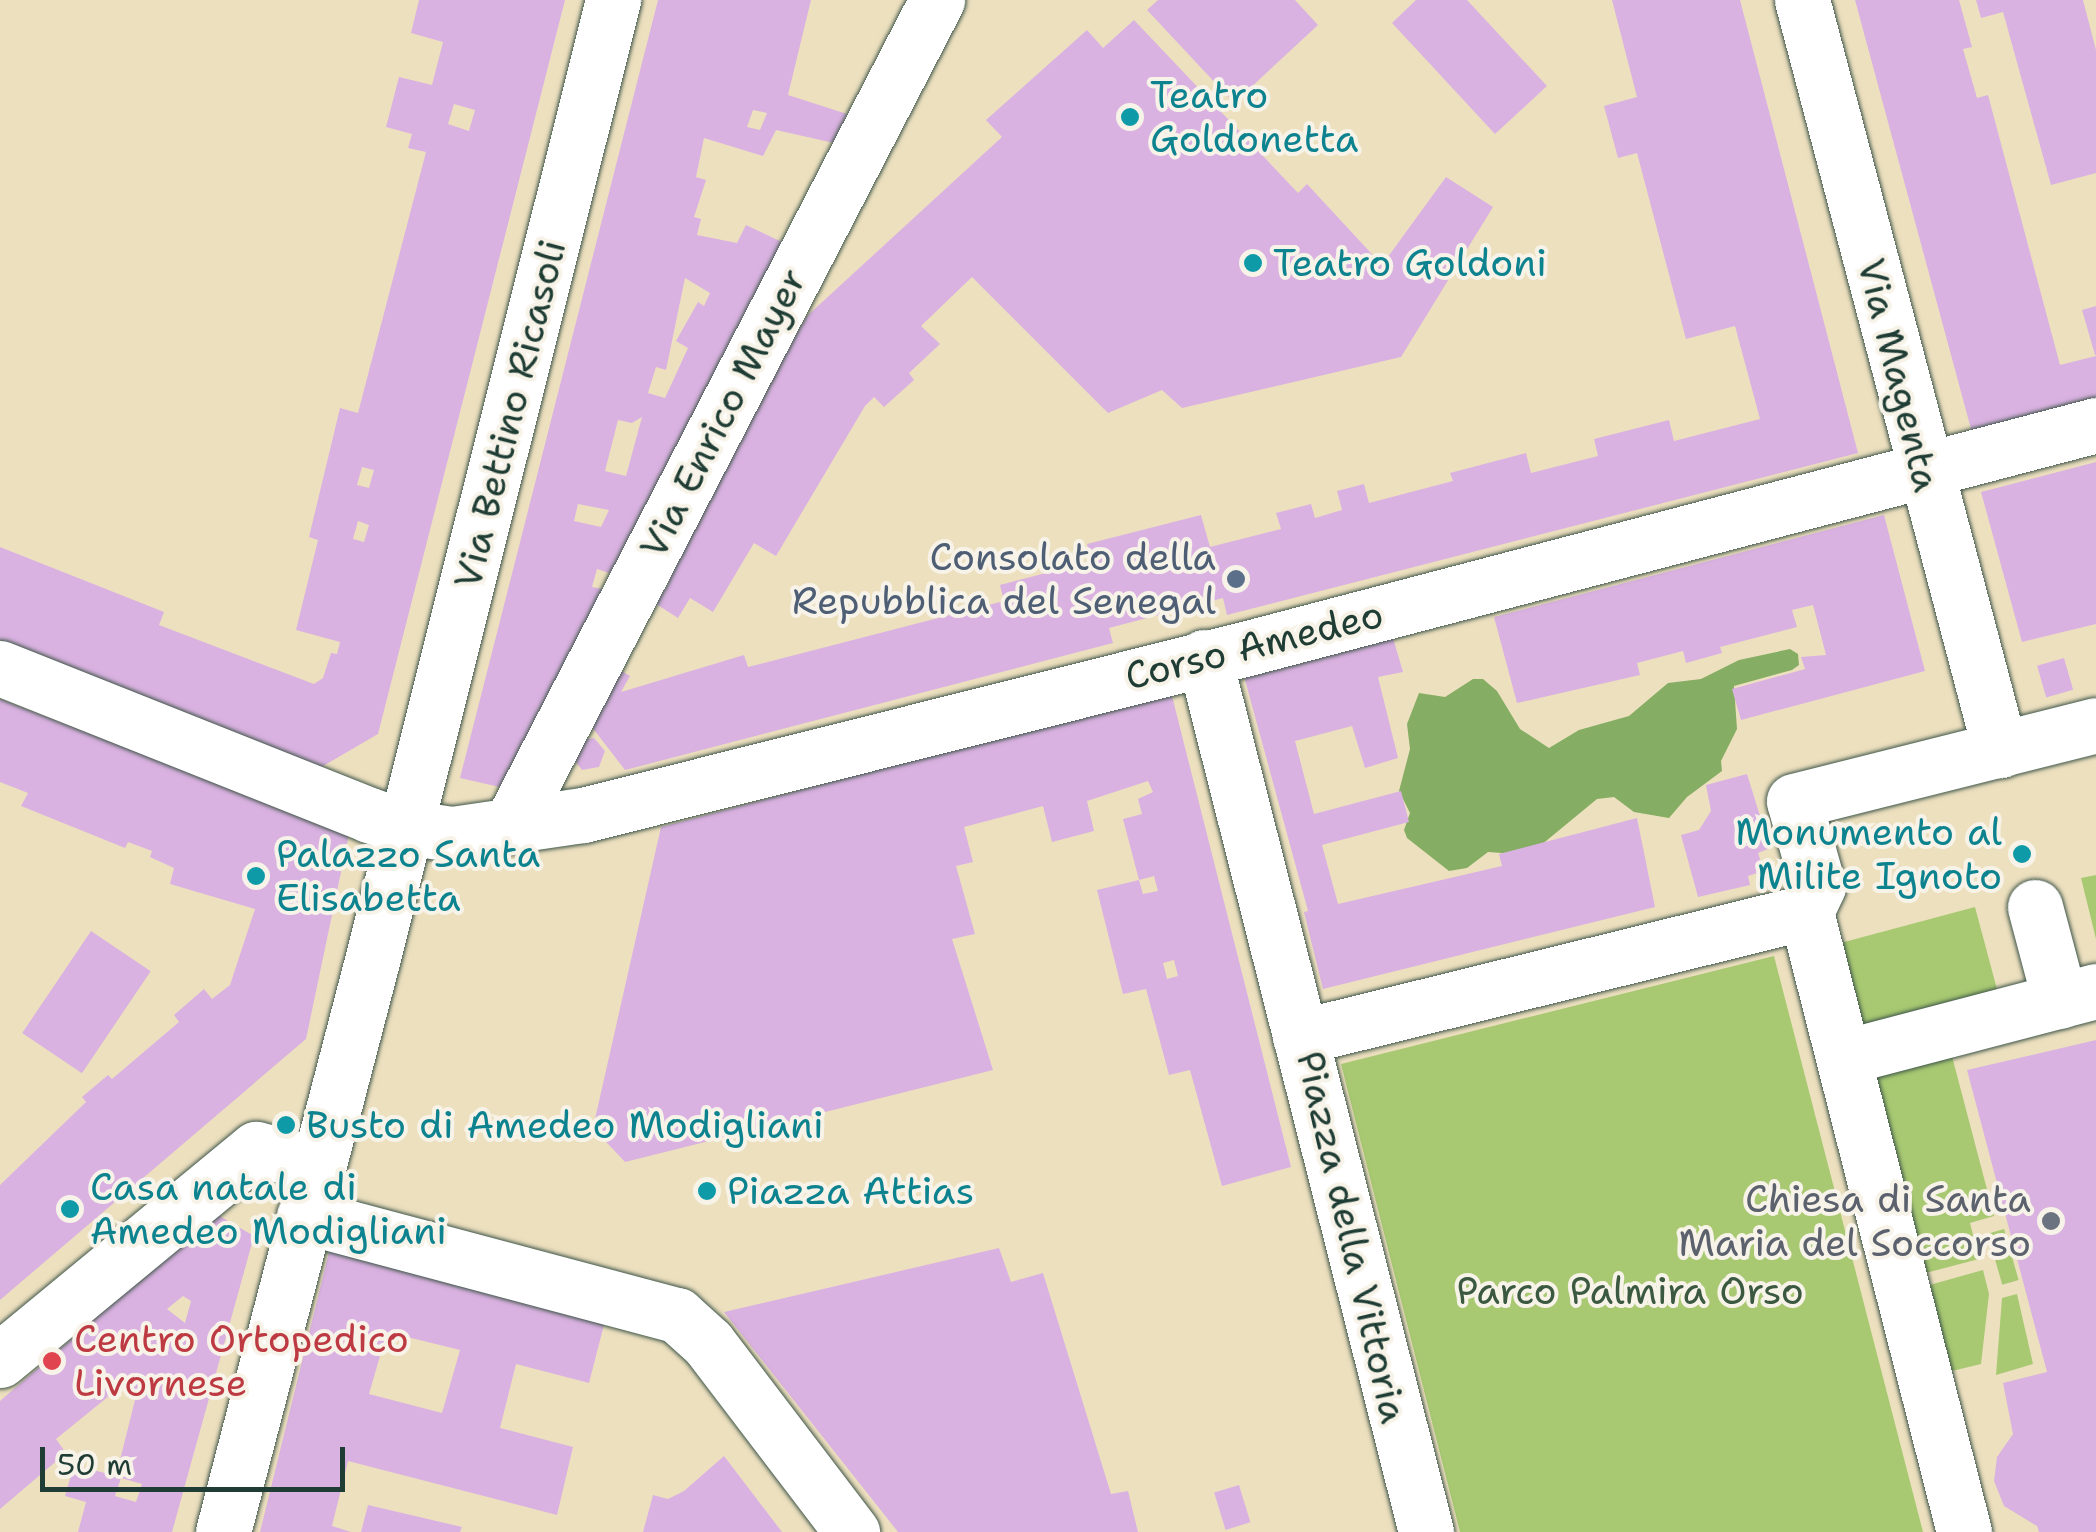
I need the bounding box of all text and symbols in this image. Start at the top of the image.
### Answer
place label: Teatro Goldonetta [1150,72,1358,162]
marker: Teatro Goldonetta [1119,106,1141,128]
street label: Via Bettino Ricasoli [445,235,575,593]
place label: Teatro Goldoni [1273,240,1547,286]
marker: Teatro Goldoni [1242,252,1264,274]
street label: Via Magenta [1848,254,1950,496]
street label: Via Enrico Mayer [630,261,816,565]
place label: Consolato della Repubblica del Senegal [792,534,1216,624]
marker: Consolato della Repubblica del Senegal [1225,568,1247,590]
street label: Corso Amedeo [1120,591,1388,699]
place label: Monumento al Milite Ignoto [1735,809,2002,898]
place label: Palazzo Santa Elisabetta [276,831,540,921]
marker: Monumento al Milite Ignoto [2011,843,2033,865]
marker: Palazzo Santa Elisabetta [245,865,267,887]
street label: Piazza della Vittoria [1287,1047,1417,1427]
place label: Busto di Amedeo Modigliani [306,1102,824,1148]
marker: Busto di Amedeo Modigliani [275,1114,297,1136]
place label: Casa natale di Amedeo Modigliani [90,1164,447,1254]
place label: Piazza Attias [727,1168,974,1214]
place label: Chiesa di Santa Maria del Soccorso [1678,1176,2031,1266]
marker: Piazza Attias [696,1180,718,1202]
marker: Casa natale di Amedeo Modigliani [59,1198,81,1220]
marker: Chiesa di Santa Maria del Soccorso [2040,1210,2062,1232]
park label: Parco Palmira Orso [1456,1268,1804,1314]
place label: Centro Ortopedico Livornese [74,1316,409,1406]
marker: Centro Ortopedico Livornese [39,1348,65,1374]
scale bar [45,1427,350,1489]
text: 50 m [57,1444,132,1485]

